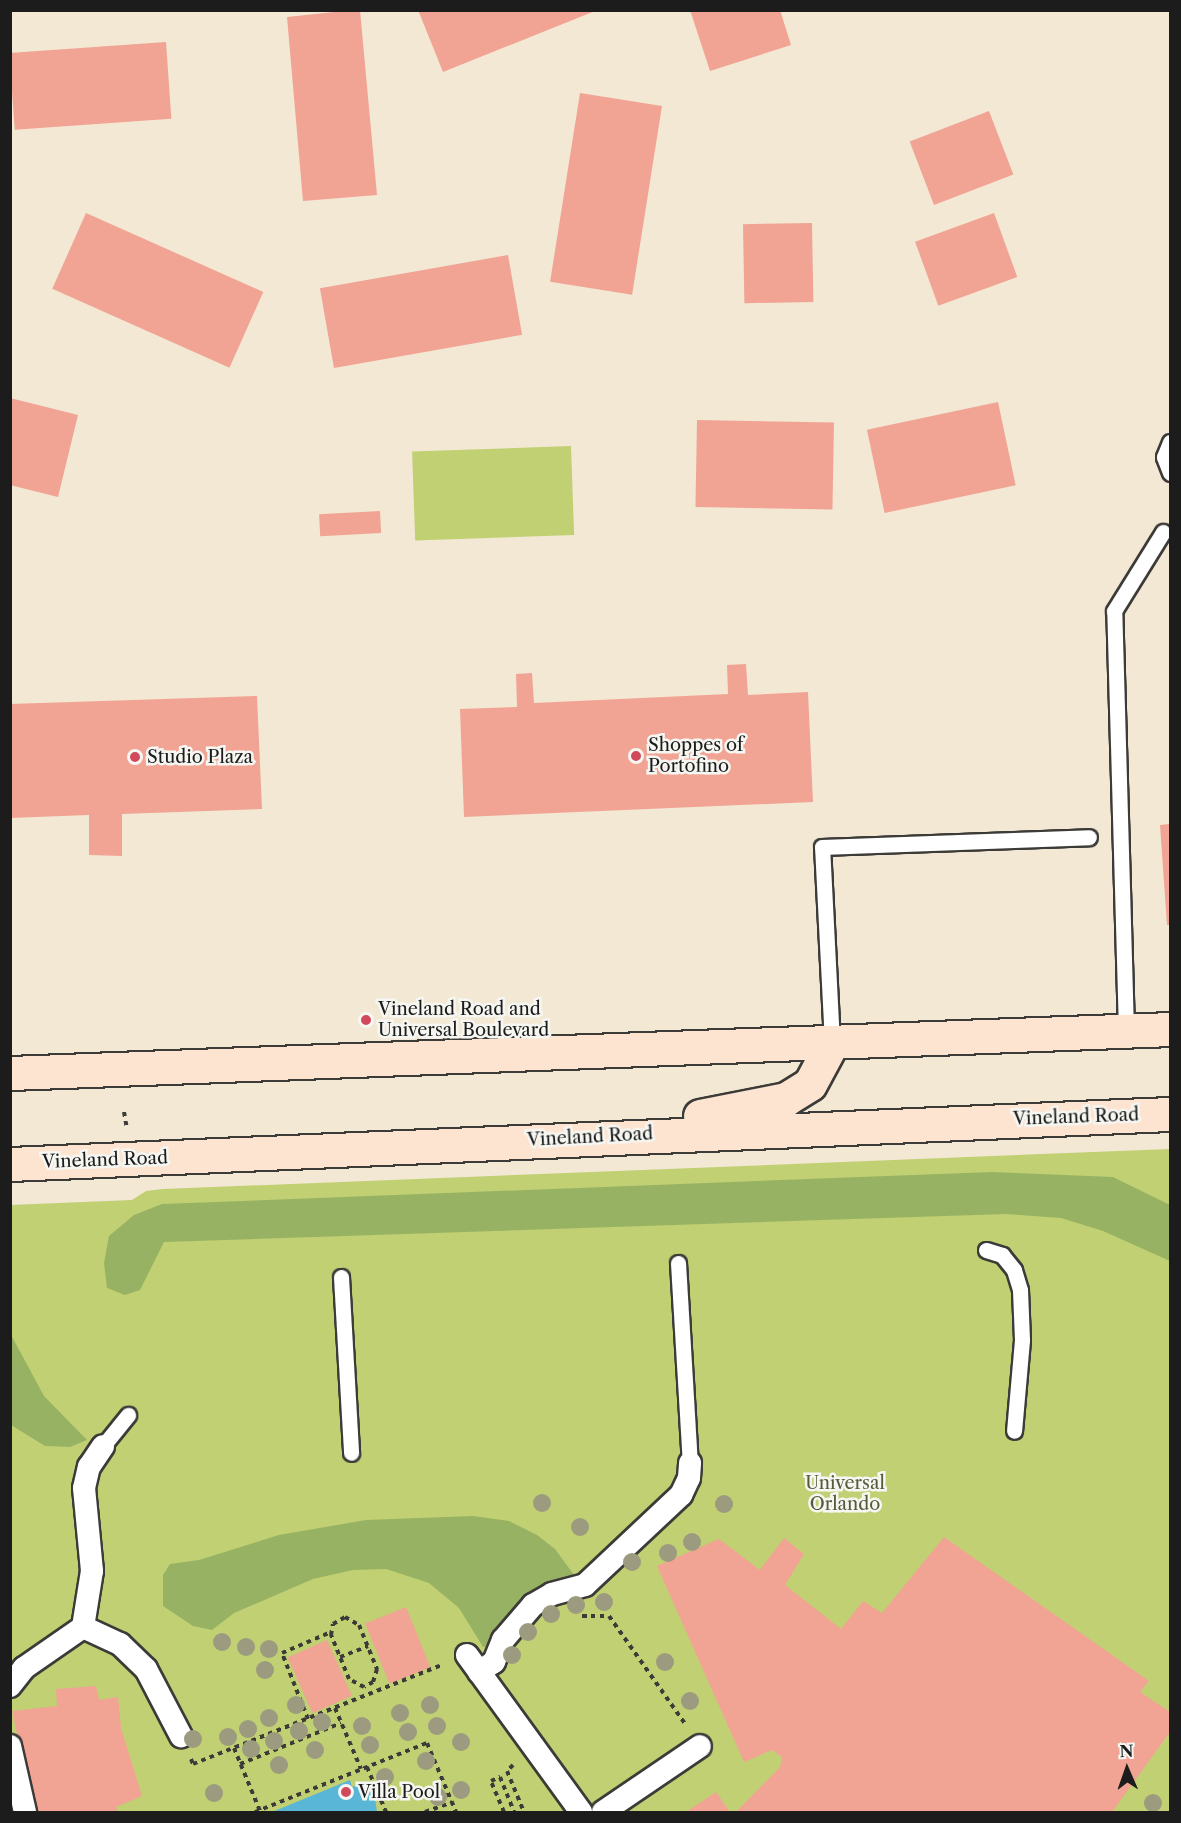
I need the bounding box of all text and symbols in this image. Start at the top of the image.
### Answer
place label: Shoppes of Portofino [648,735,743,777]
place label: Studio Plaza [147,746,253,768]
marker: Shoppes of Portofino [629,749,643,763]
marker: Studio Plaza [128,750,142,764]
place label: Vineland Road and Universal Boulevard [378,999,549,1042]
marker: Vineland Road and Universal Boulevard [359,1013,373,1027]
street label: Vineland Road [1013,1104,1139,1130]
street label: Vineland Road [526,1123,654,1151]
street label: Vineland Road [42,1147,168,1173]
park label: Universal Orlando [805,1473,885,1516]
north arrow [1097,1739,1157,1799]
text: N [1119,1741,1134,1761]
place label: Villa Pool [358,1781,440,1803]
marker: Villa Pool [339,1785,353,1799]

